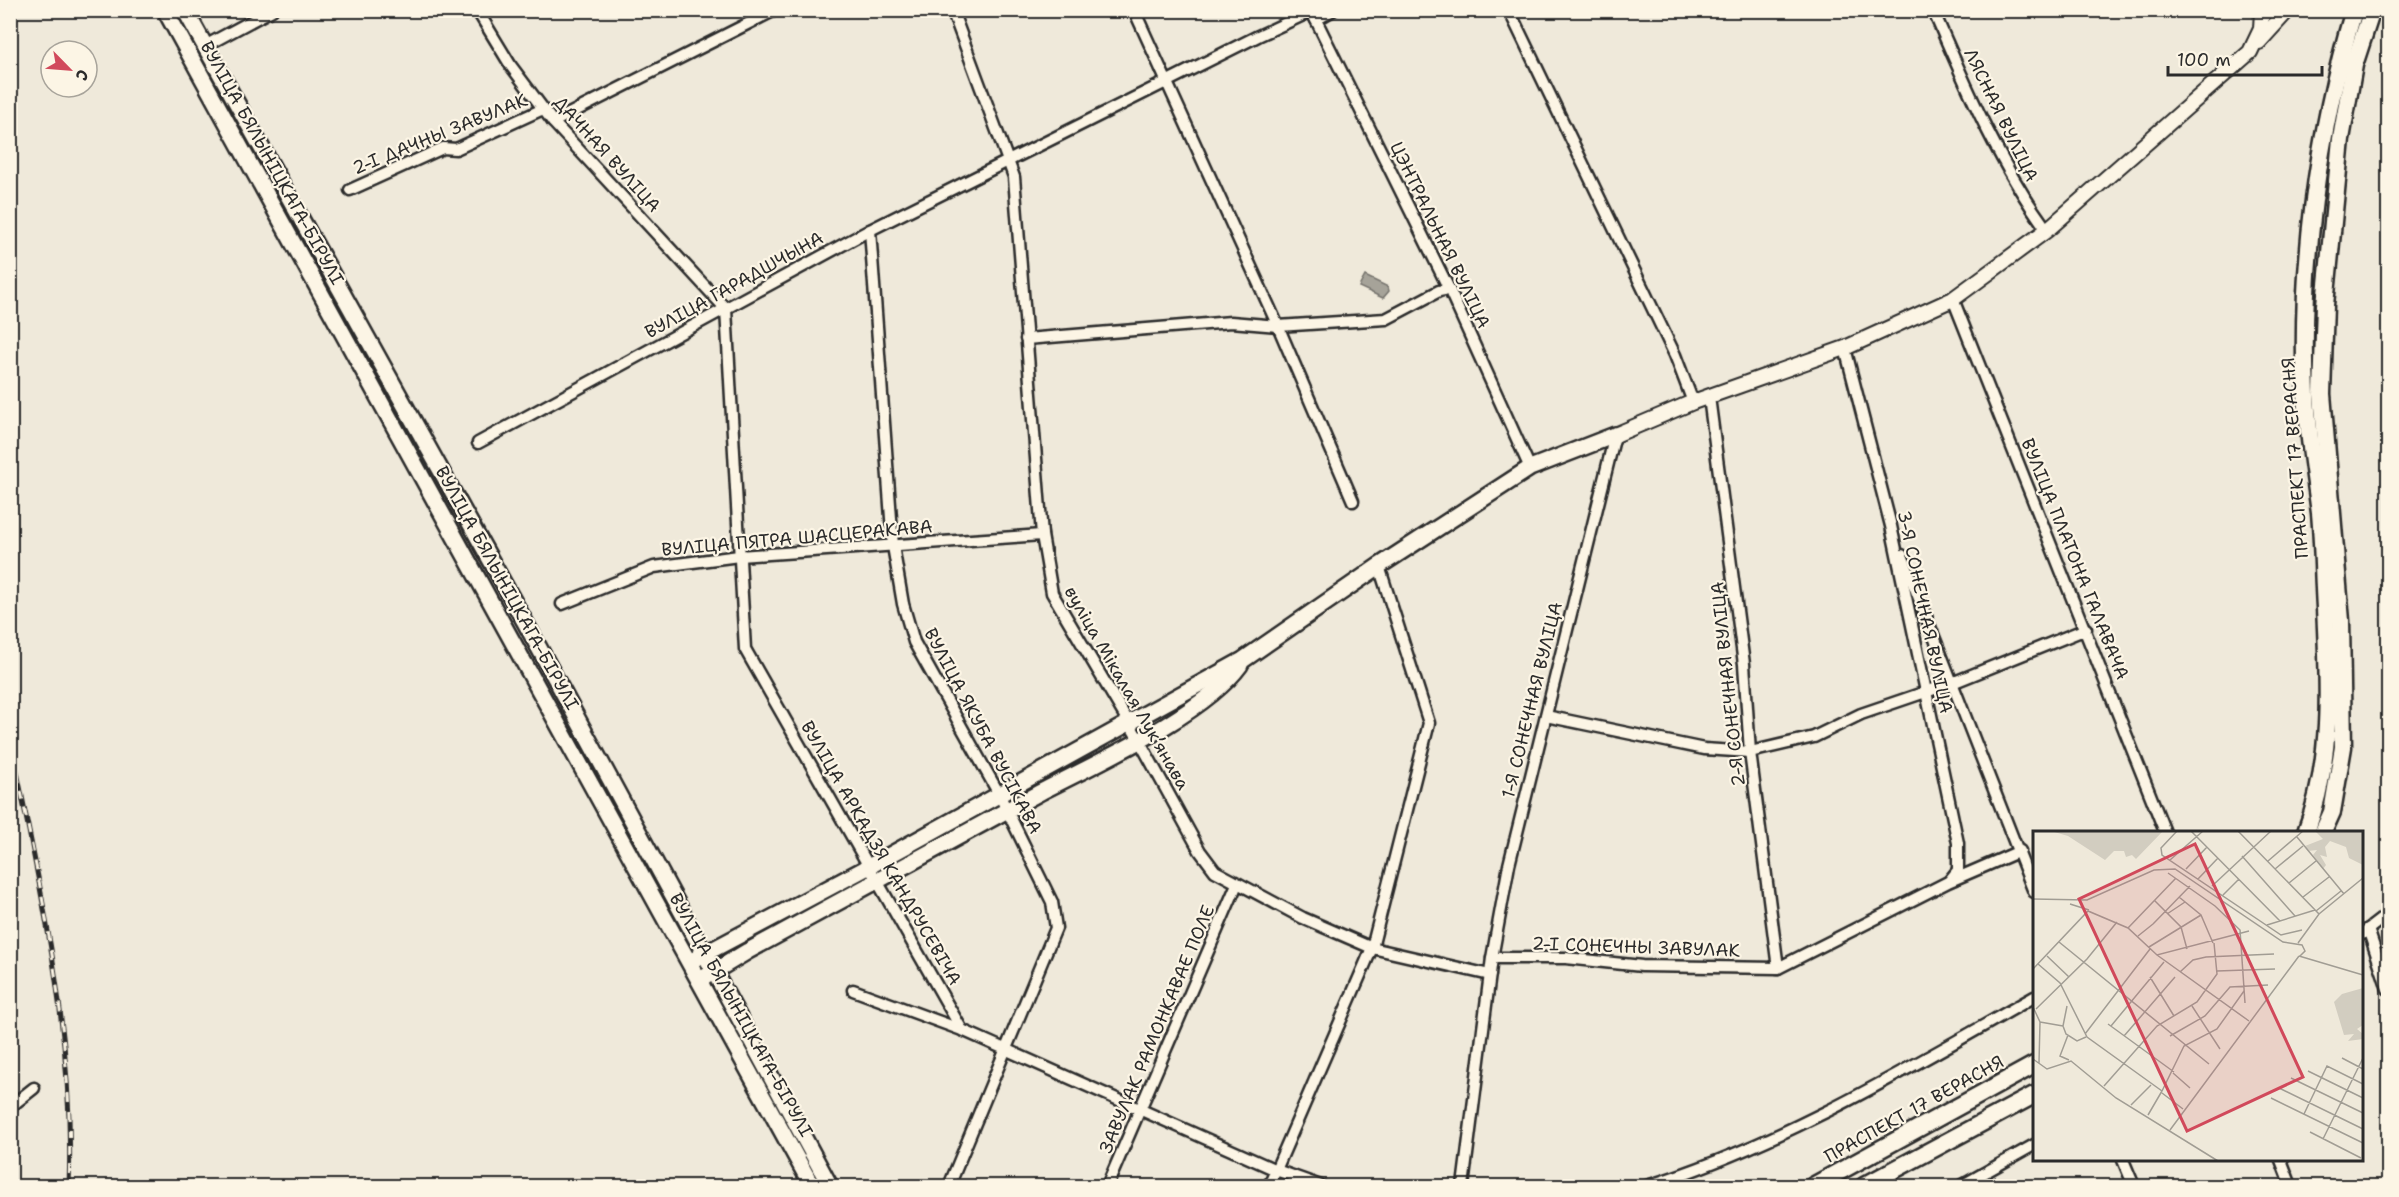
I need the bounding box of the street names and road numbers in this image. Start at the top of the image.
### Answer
street label: ВУЛІЦА БЯЛЫНІЦКАГА-БІРУЛІ [195,37,349,289]
street label: ЛЯСНАЯ ВУЛІЦА [1958,44,2044,186]
street label: 2-І ДАЧНЫ ЗАВУЛАК [349,88,531,180]
street label: ДАЧНАЯ ВУЛІЦА [548,91,666,217]
street label: ЦЭНТРАЛЬНАЯ ВУЛІЦА [1384,138,1496,332]
street label: ВУЛІЦА ГАРАДШЧЫНА [640,226,828,344]
street label: ПРАСПЕКТ 17 ВЕРАСНЯ [2276,357,2314,559]
street label: ВУЛІЦА ПЛАТОНА ГАЛАВАЧА [2016,435,2134,683]
street label: ВУЛІЦА БЯЛЫНІЦКАГА-БІРУЛІ [430,462,584,714]
street label: 3-Я СОНЕЧНАЯ ВУЛІЦА [1892,508,1958,716]
street label: ВУЛІЦА ПЯТРА ШАСЦЕРАКАВА [660,514,934,562]
street label: 2-Я СОНЕЧНАЯ ВУЛІЦА [1705,580,1751,788]
street label: вуліца Мікалая Лукʼянава [1059,582,1195,794]
street label: 1-Я СОНЕЧНАЯ ВУЛІЦА [1496,599,1568,801]
street label: ВУЛІЦА ЯКУБА ВУСІКАВА [918,624,1048,838]
street label: ВУЛІЦА АРКАДЗЯ КАНДРУСЕВІЧА [795,716,967,990]
street label: ВУЛІЦА БЯЛЫНІЦКАГА-БІРУЛІ [664,889,818,1141]
street label: ЗАВУЛАК РАМОНКАВАЕ ПОЛЕ [1094,901,1220,1157]
street label: 2-І СОНЕЧНЫ ЗАВУЛАК [1532,931,1741,963]
street label: ПРАСПЕКТ 17 ВЕРАСНЯ [1820,1050,2008,1168]

